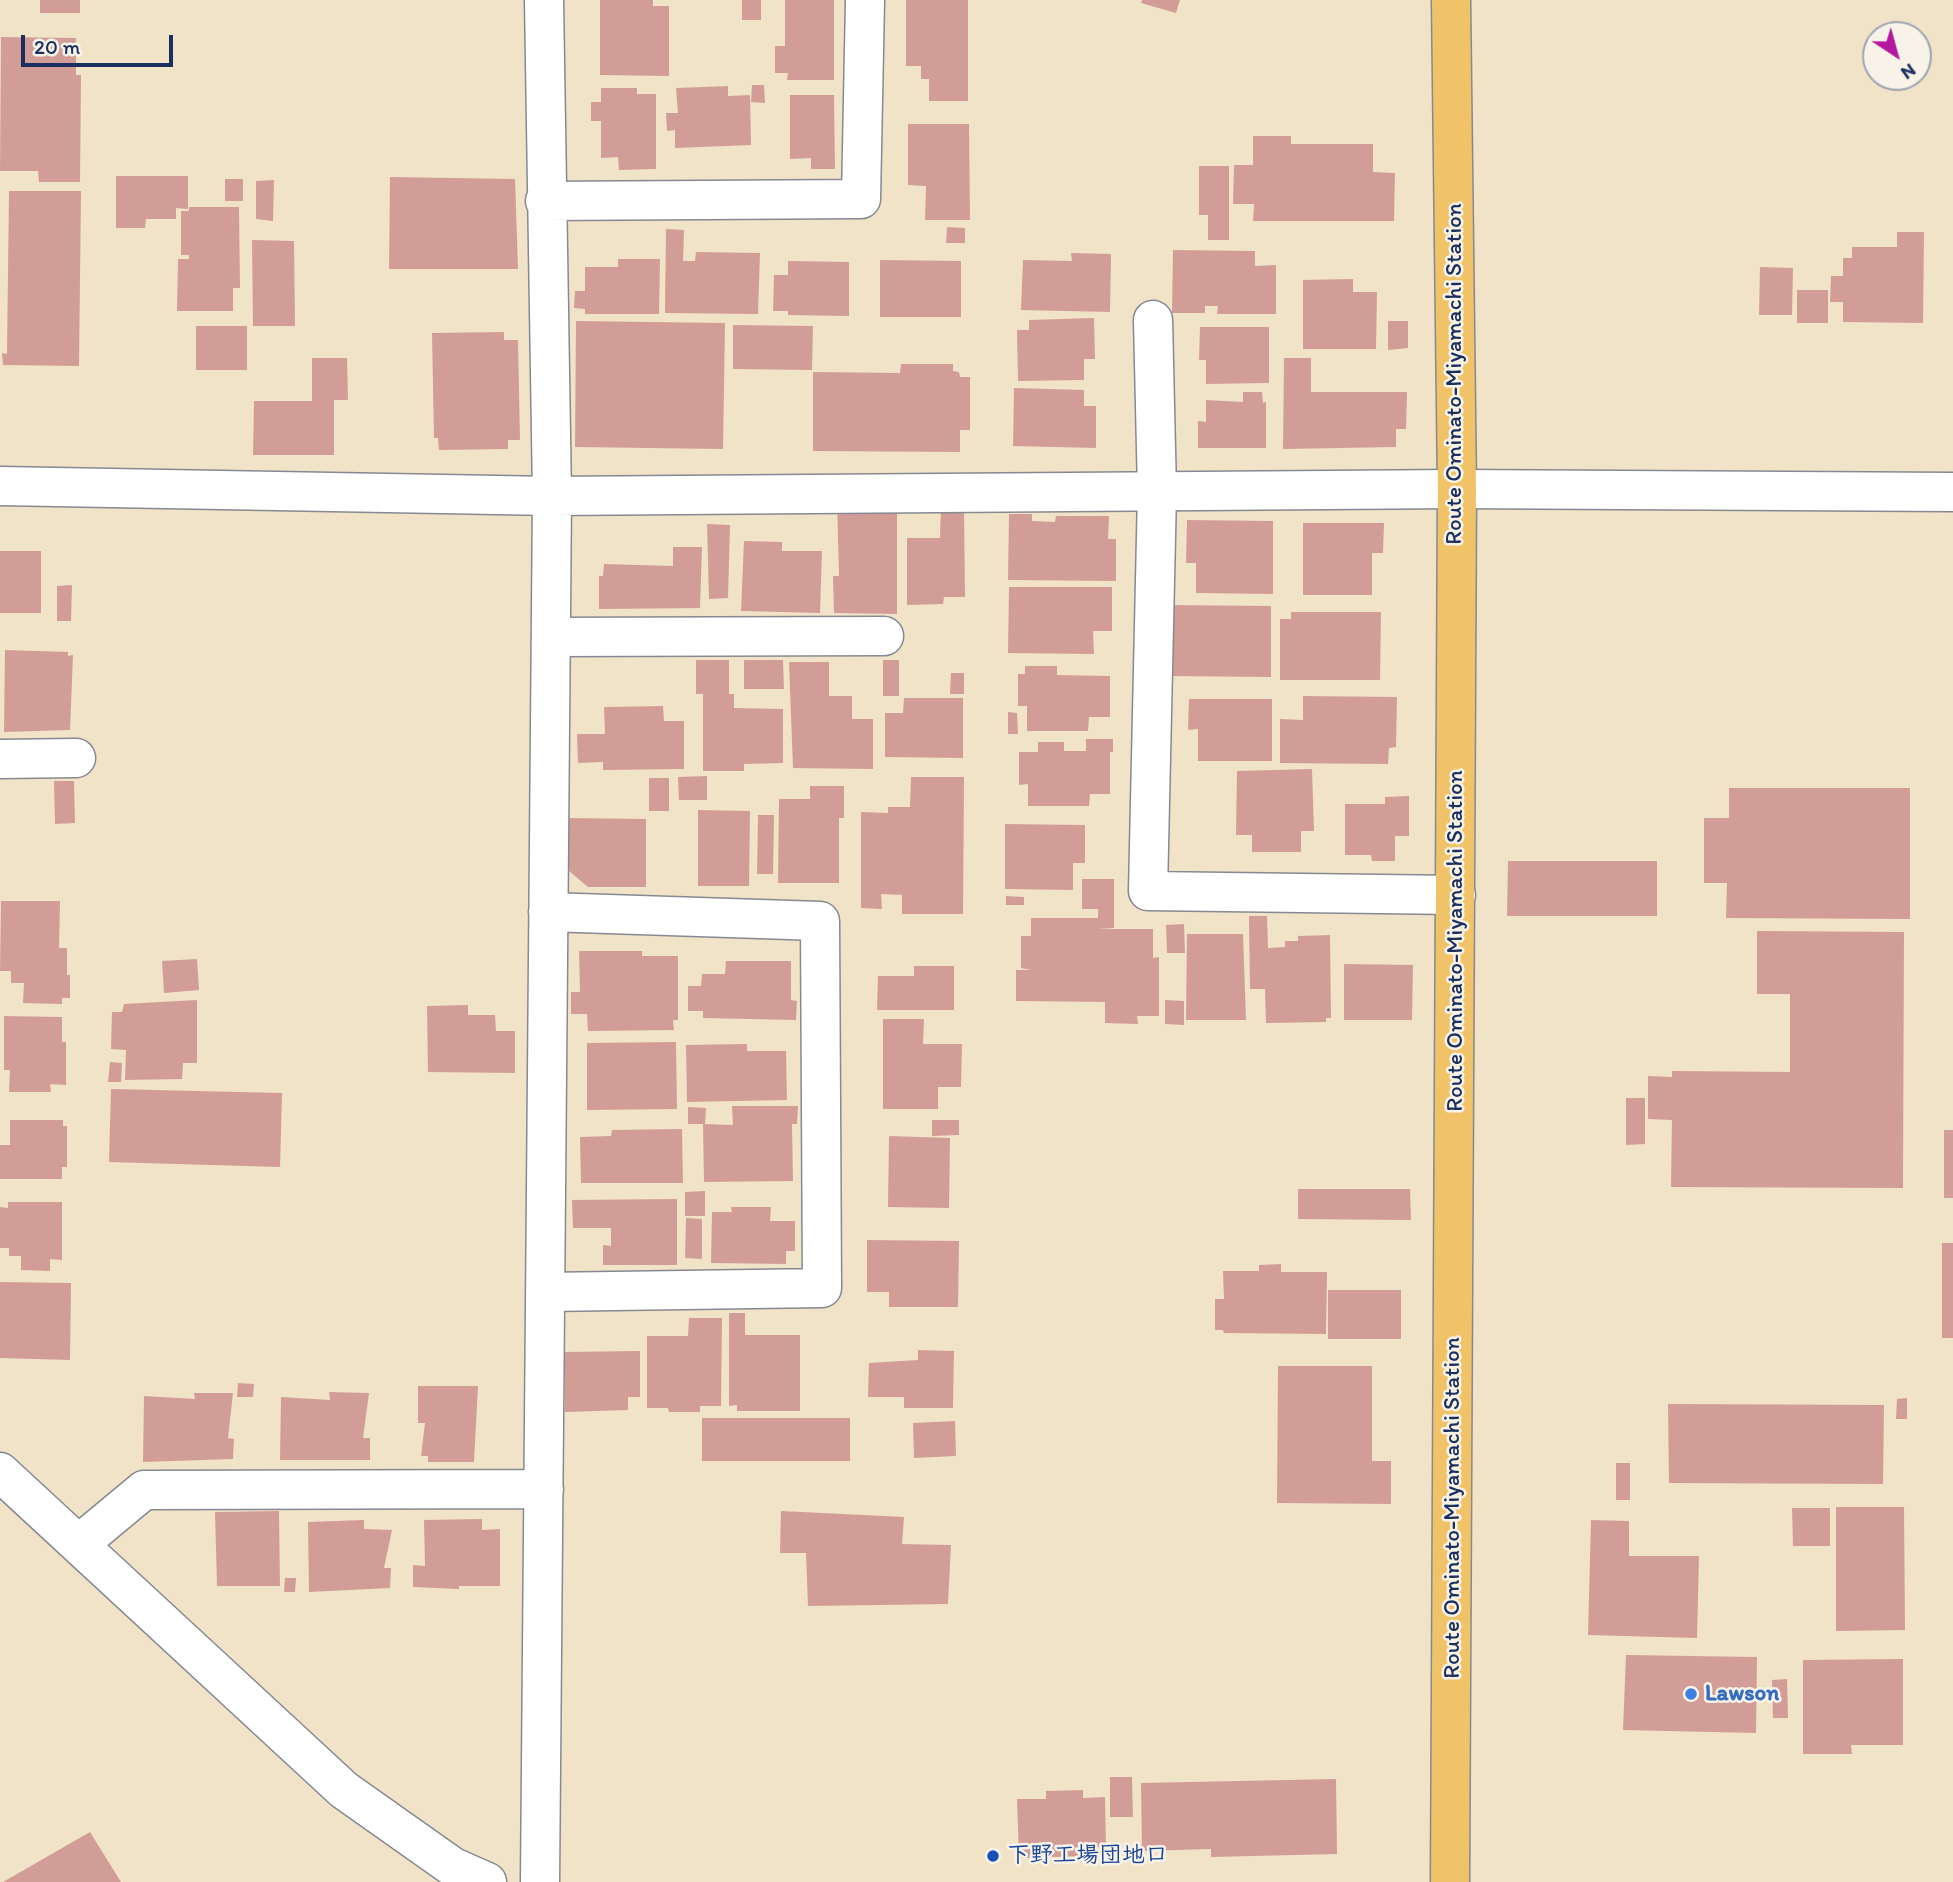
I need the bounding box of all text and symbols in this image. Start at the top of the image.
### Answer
scale bar [24,21,177,65]
north arrow [1862,21,1932,91]
text: 20 m [34,34,80,59]
text: N [1897,59,1920,85]
street label: Route Ominato-Miyamachi Station [1441,203,1469,545]
street label: Route Ominato-Miyamachi Station [1442,770,1470,1112]
street label: Route Ominato-Miyamachi Station [1439,1337,1467,1679]
place label: Lawson [1705,1680,1779,1708]
marker: Lawson [1683,1686,1699,1702]
place label: 下野工場団地口 [1007,1842,1168,1870]
marker: 下野工場団地口 [985,1848,1001,1864]

